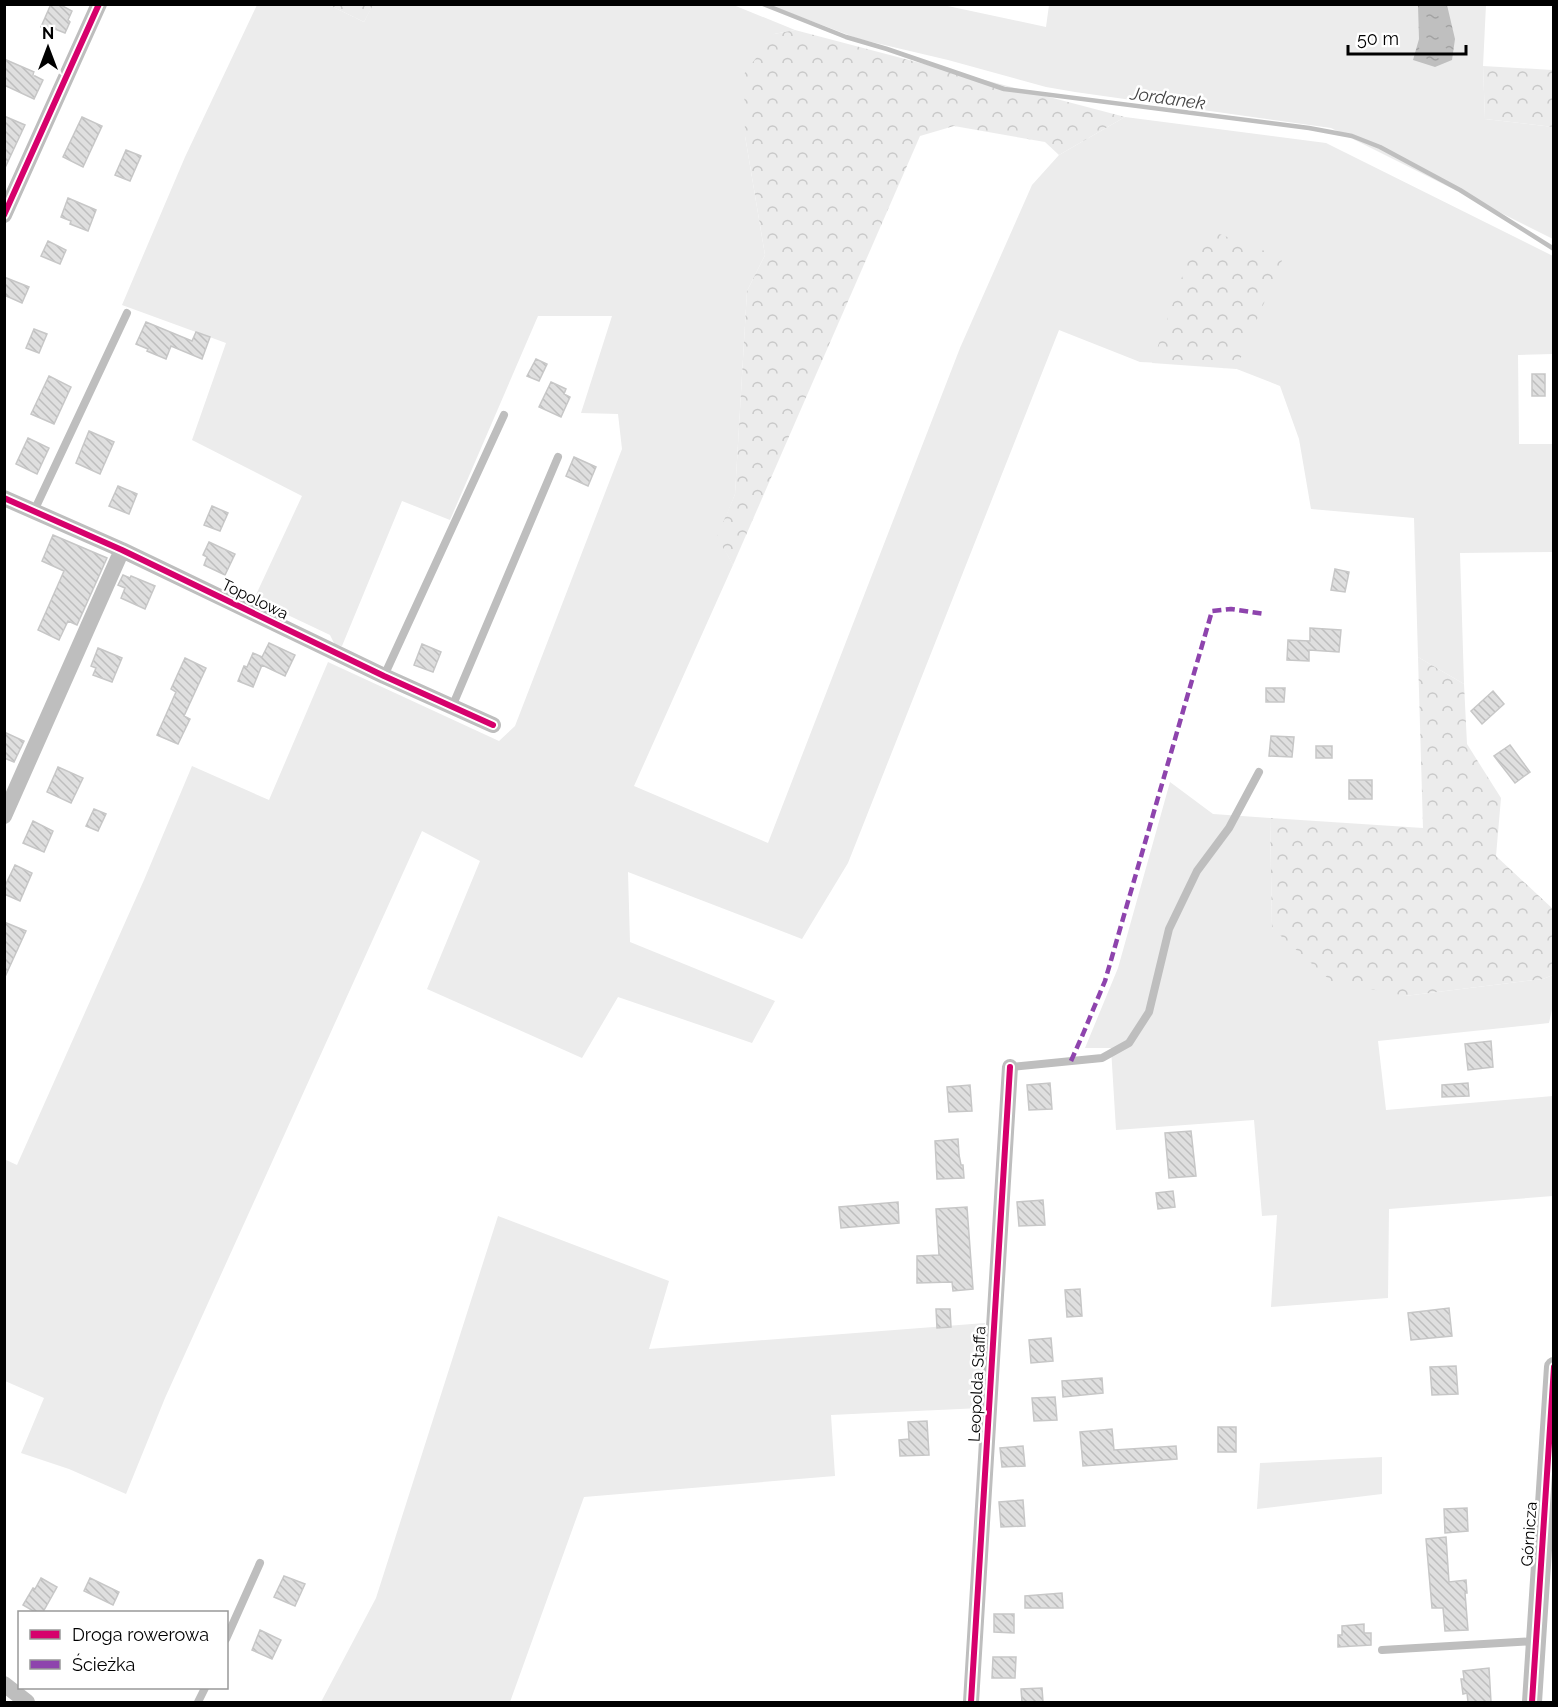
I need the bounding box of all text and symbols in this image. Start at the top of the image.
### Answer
north arrow [18,18,78,78]
scale bar [1348,18,1466,56]
text: N [42,24,54,43]
text: 50 m [1357,28,1399,49]
water label: Jordanek [1128,82,1207,114]
street label: Topolowa [218,575,292,623]
street label: Leopolda Staffa [964,1326,990,1442]
street label: Górnicza [1517,1501,1541,1567]
legend [18,1611,228,1689]
text: Droga rowerowa [72,1624,209,1645]
text: Ścieżka [72,1653,135,1675]

